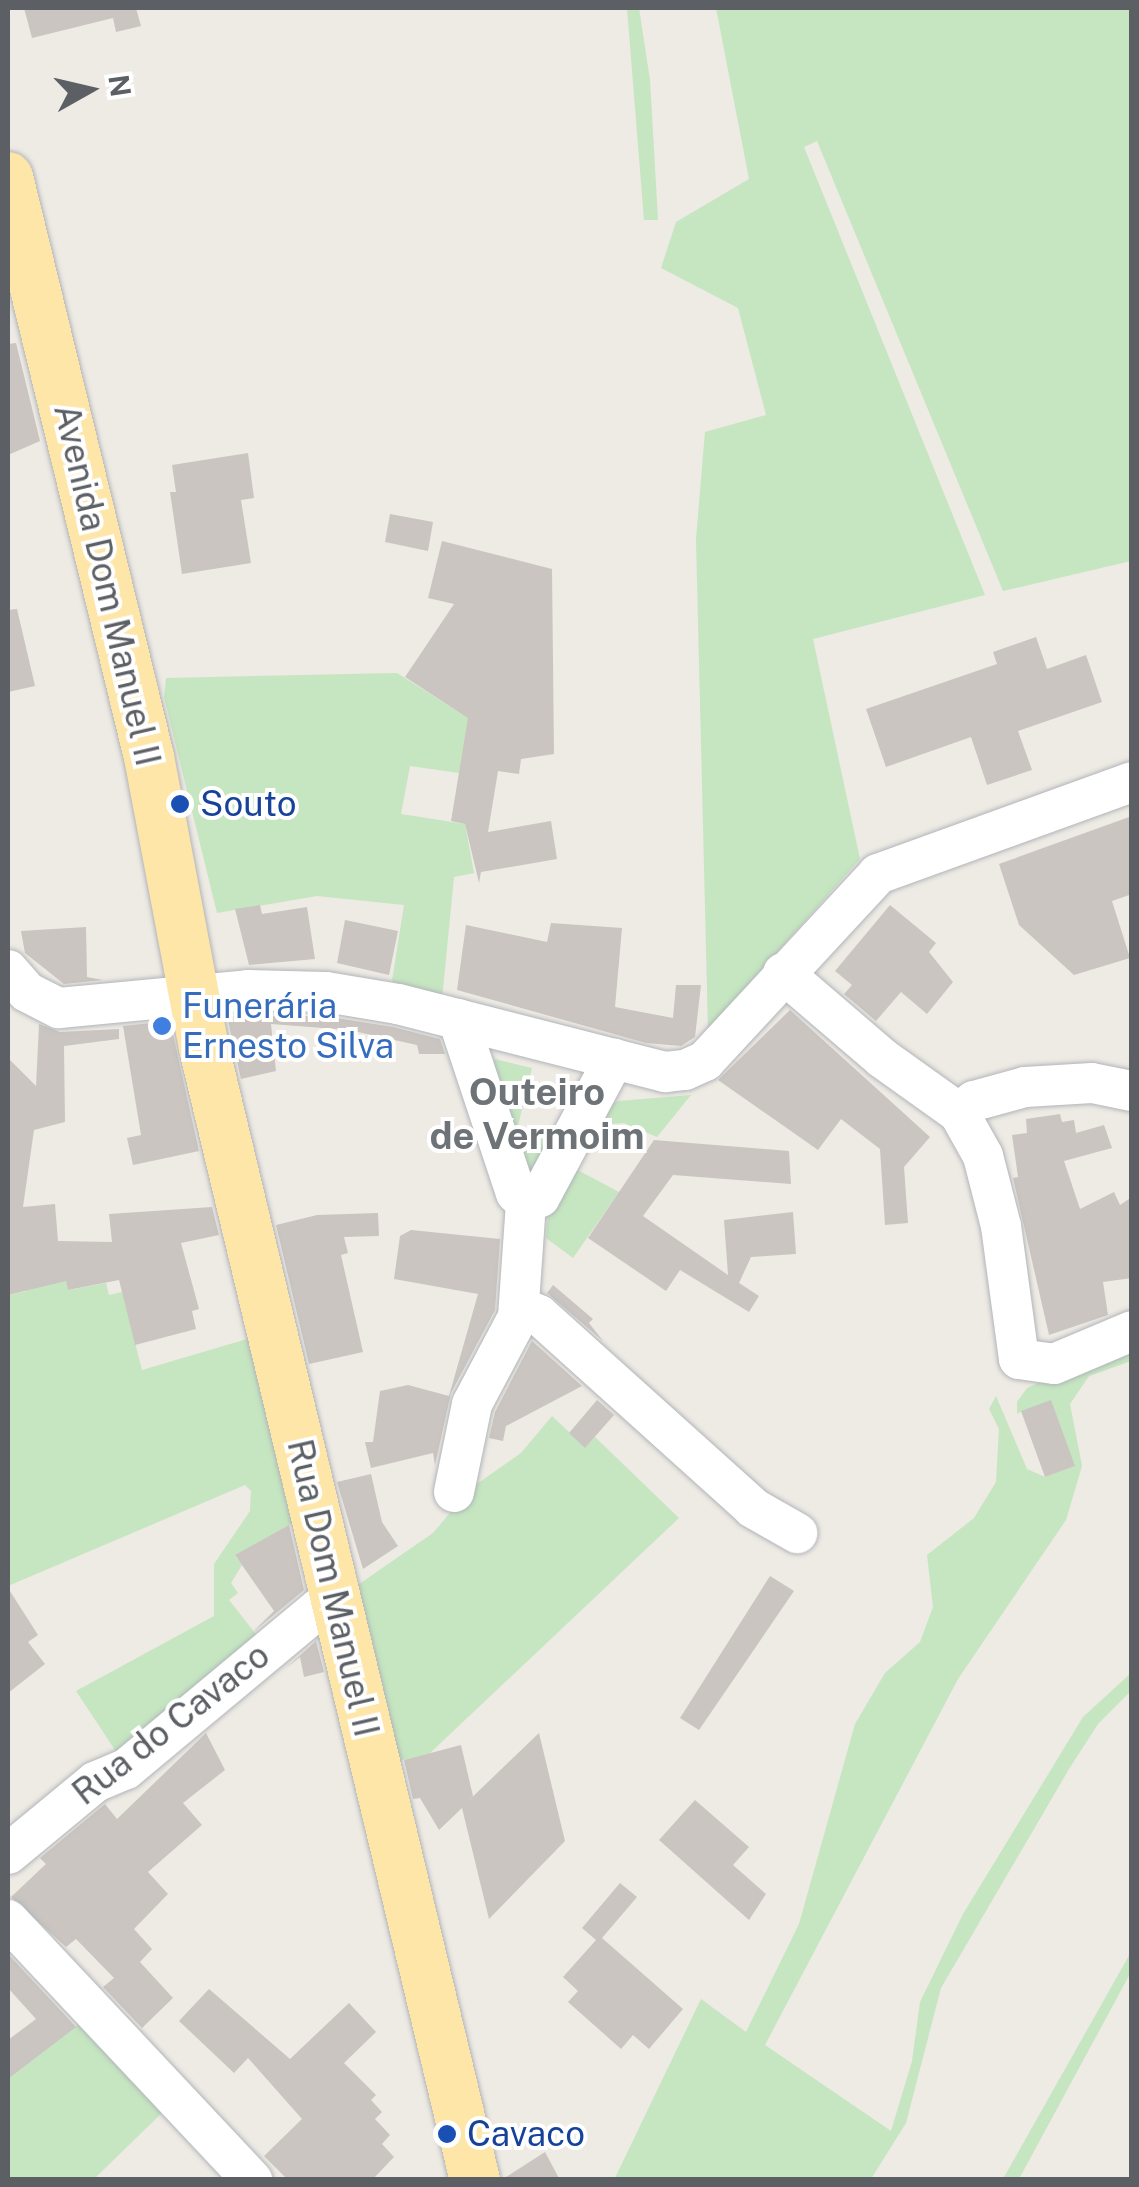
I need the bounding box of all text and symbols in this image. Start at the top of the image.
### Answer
north arrow [40,40,140,140]
text: N [102,73,138,99]
street label: Avenida Dom Manuel II [45,400,169,770]
place label: Souto [200,783,296,825]
marker: Souto [169,793,191,815]
place label: Funerária Ernesto Silva [182,985,394,1067]
marker: Funerária Ernesto Silva [151,1015,173,1037]
district label: Outeiro de Vermoim [429,1069,645,1158]
street label: Rua Dom Manuel II [278,1435,388,1741]
street label: Rua do Cavaco [64,1634,278,1814]
place label: Cavaco [467,2113,585,2155]
marker: Cavaco [436,2123,458,2145]

